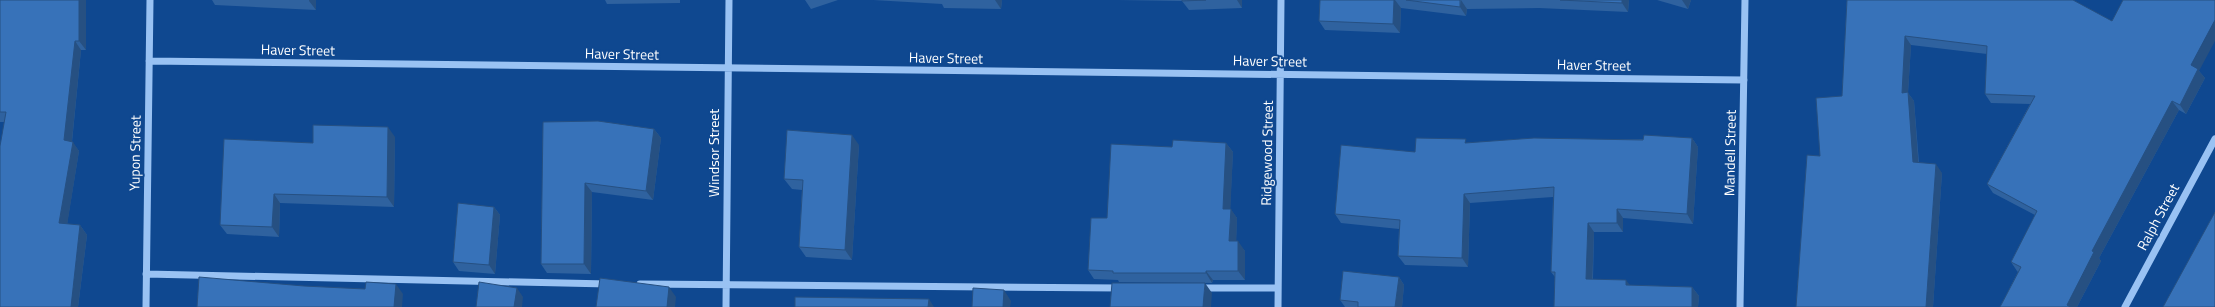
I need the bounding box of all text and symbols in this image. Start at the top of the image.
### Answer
street label: Haver Street [261,38,335,61]
street label: Haver Street [585,42,659,65]
street label: Haver Street [909,46,983,69]
street label: Haver Street [1233,49,1307,72]
street label: Haver Street [1557,53,1631,76]
street label: Ridgewood Street [1255,100,1278,206]
street label: Windsor Street [703,109,724,197]
street label: Mandell Street [1718,110,1741,196]
street label: Yupon Street [123,115,146,191]
street label: Ralph Street [2131,180,2184,254]

